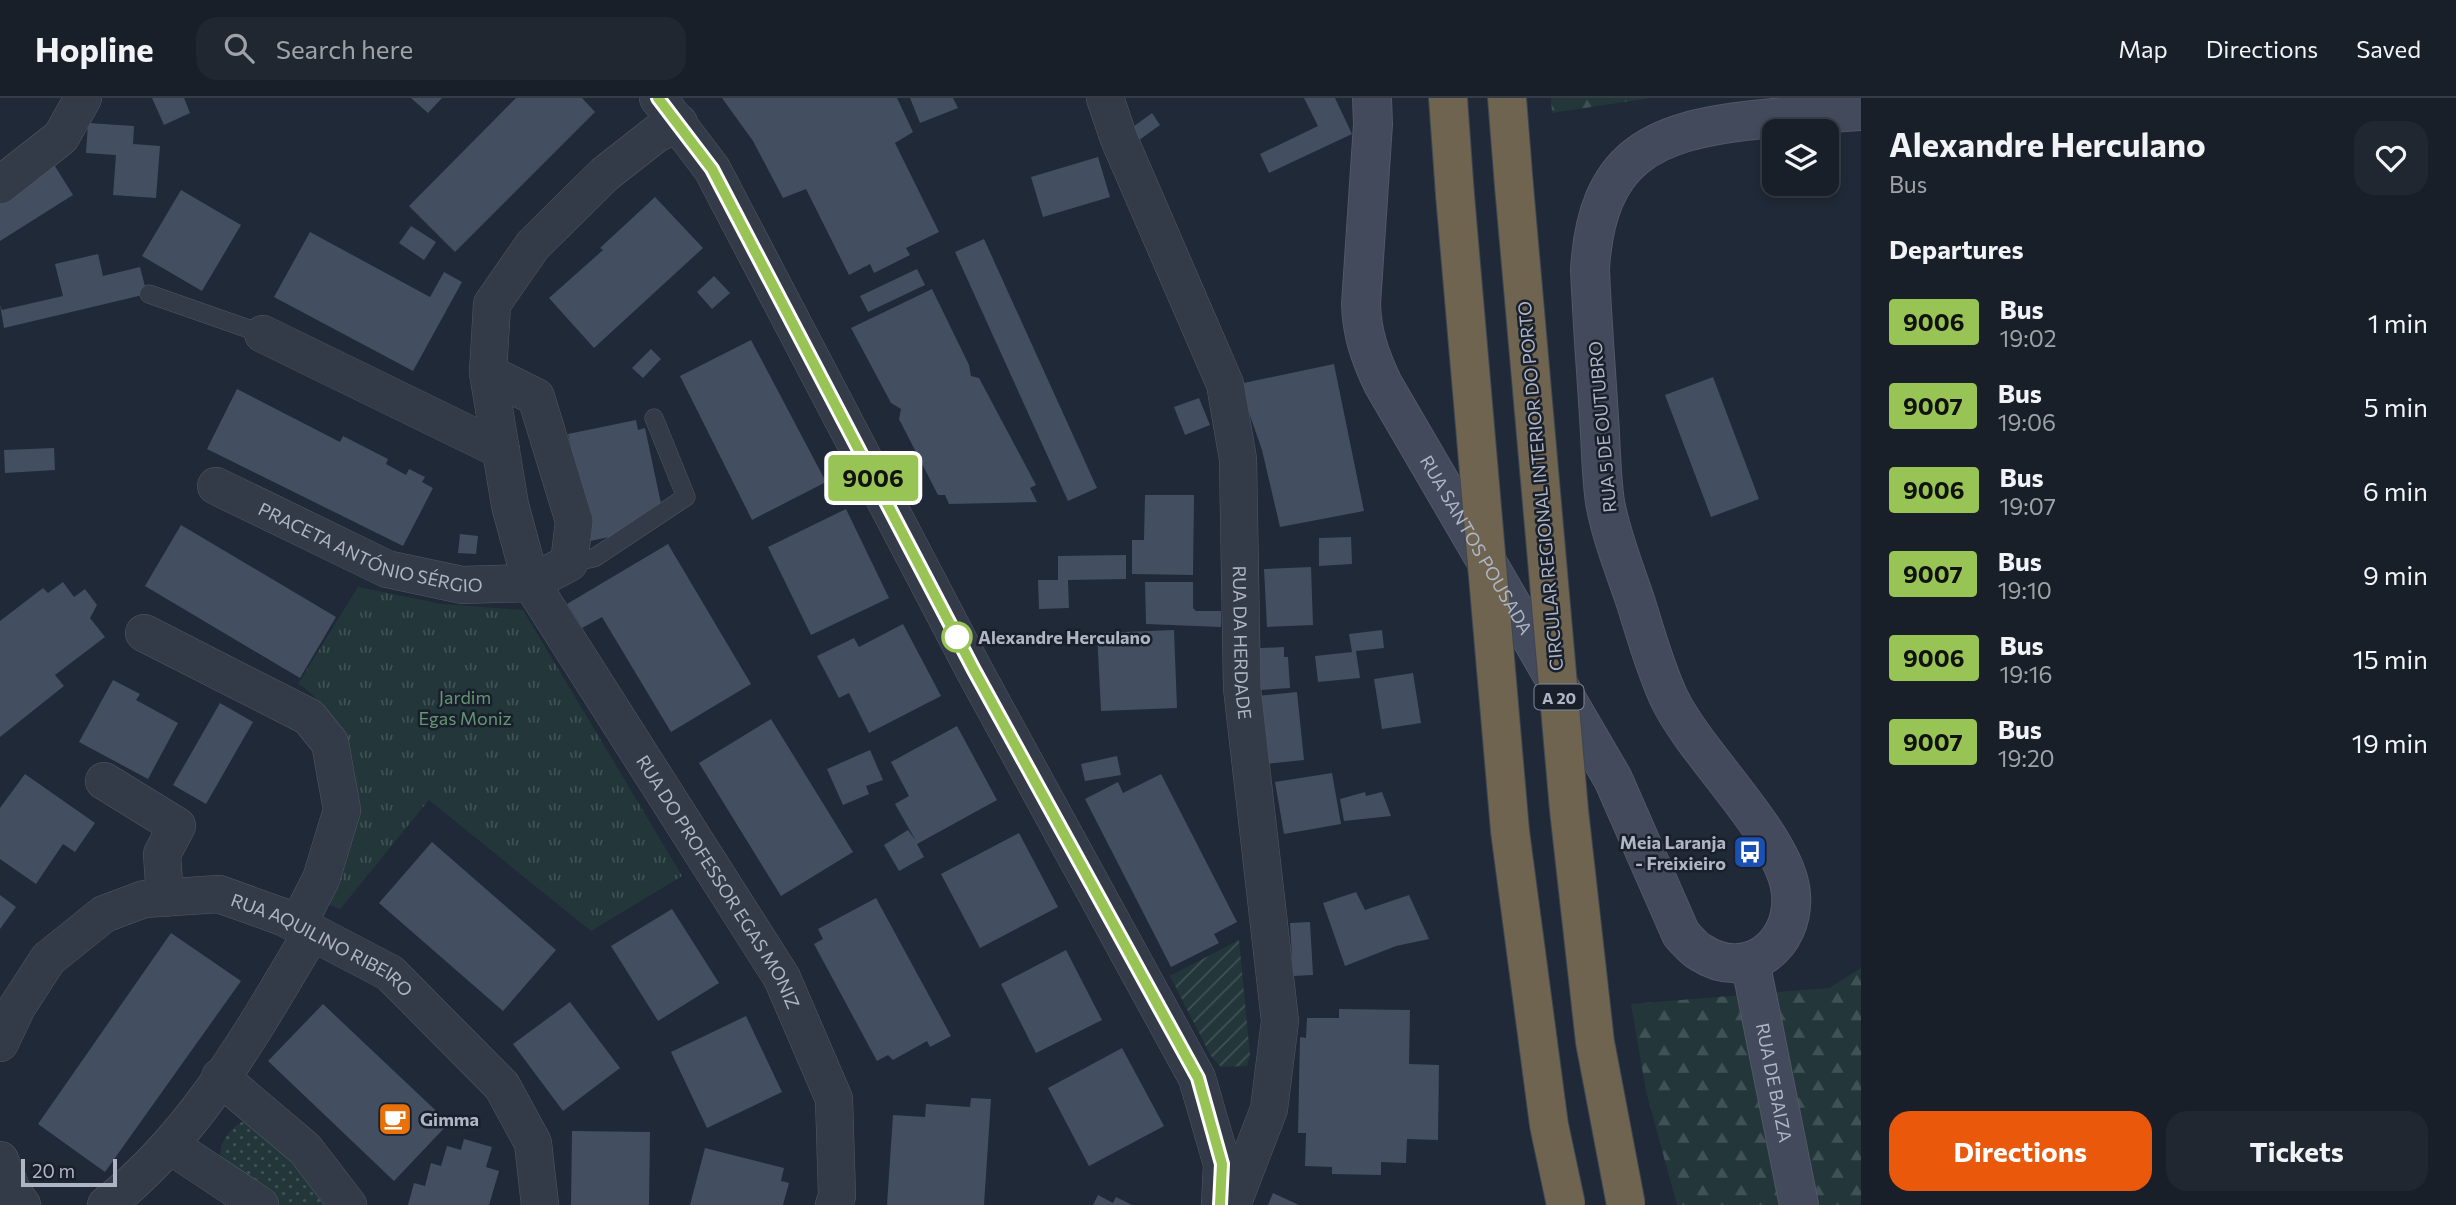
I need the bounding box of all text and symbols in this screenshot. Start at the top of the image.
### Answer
search box [196,17,686,80]
text: Hopline [35,28,154,69]
icon: search [220,29,258,67]
text: Search here [276,33,413,64]
text: Map [2118,34,2168,63]
text: Directions [2206,34,2318,63]
text: Saved [2356,34,2421,63]
map controls [1762,119,1839,196]
button: layers [1762,119,1839,196]
button: heart [2354,121,2428,195]
text: Alexandre Herculano [1889,123,2206,164]
text: Bus [1889,170,1927,198]
text: Departures [1889,233,2024,264]
text: Bus [2000,293,2044,324]
street label: CIRCULAR REGIONAL INTERIOR DO PORTO [1513,300,1567,672]
text: 9006 [1903,307,1965,336]
text: 1 min [2368,307,2428,338]
text: 19:02 [2000,324,2056,352]
street label: RUA 5 DE OUTUBRO [1584,340,1620,514]
text: Bus [1998,377,2042,408]
text: 9007 [1903,391,1963,420]
text: 5 min [2364,391,2428,422]
text: 19:06 [1998,408,2056,436]
street label: RUA SANTOS POUSADA [1416,451,1537,638]
line badge: 9006 [824,455,922,501]
text: Bus [2000,461,2044,492]
text: 9006 [842,463,904,492]
text: 9006 [1903,475,1965,504]
text: 6 min [2363,475,2428,506]
text: 19:07 [2000,492,2056,520]
street label: PRACETA ANTÓNIO SÉRGIO [255,497,483,596]
text: Bus [1998,545,2042,576]
text: 9007 [1903,559,1963,588]
text: 9 min [2363,559,2428,590]
street label: RUA DA HERDADE [1229,565,1257,721]
text: 19:10 [1998,576,2052,604]
marker: Alexandre Herculano [942,622,972,652]
place label: Alexandre Herculano [978,626,1151,648]
text: Bus [2000,629,2044,660]
text: 9006 [1903,643,1965,672]
text: 15 min [2353,643,2428,674]
text: 19:16 [2000,660,2053,688]
road number: A 20 [1534,684,1584,710]
park label: Jardim Egas Moniz [418,686,512,729]
text: Bus [1998,713,2042,744]
text: 9007 [1903,727,1963,756]
text: 19 min [2352,727,2428,758]
text: 19:20 [1998,744,2055,772]
street label: RUA DO PROFESSOR EGAS MONIZ [632,751,805,1012]
place label: Meia Laranja - Freixieiro [1620,831,1726,874]
bus stop icon: Meia Laranja - Freixieiro [1731,833,1769,871]
street label: RUA AQUILINO RIBEIRO [228,888,418,1001]
street label: RUA DE BAIZA [1752,1021,1797,1144]
cafe icon: Gimma [376,1100,414,1138]
place label: Gimma [420,1108,479,1130]
button: Directions [1889,1111,2152,1191]
button: Tickets [2166,1111,2428,1191]
scale bar [21,1156,117,1188]
text: 20 m [32,1159,75,1182]

